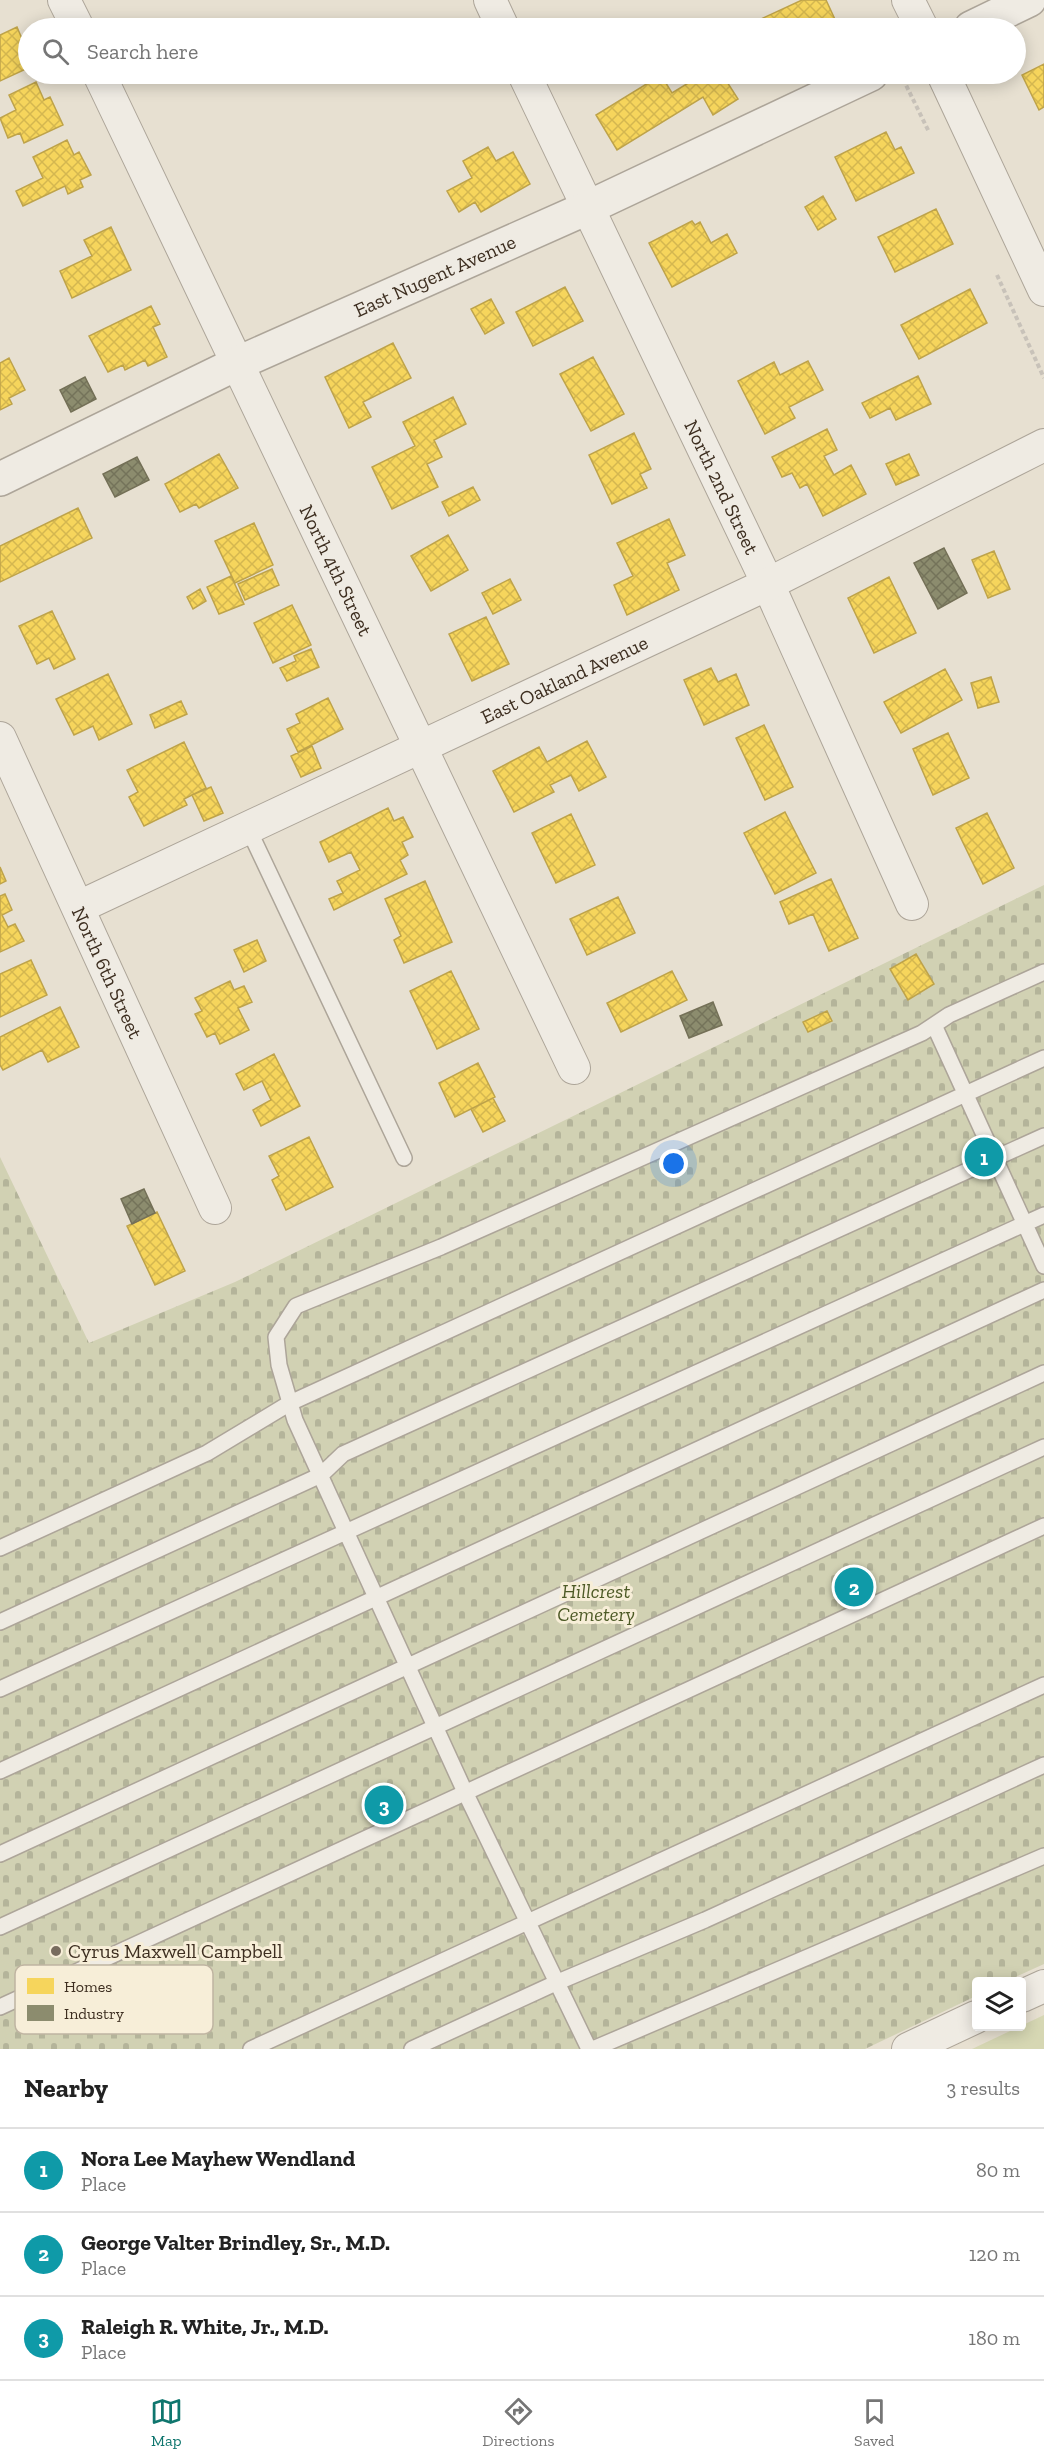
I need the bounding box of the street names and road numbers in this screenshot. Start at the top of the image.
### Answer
street label: East Nugent Avenue [350,229,519,322]
street label: North 2nd Street [679,416,764,559]
street label: North 4th Street [295,501,378,640]
street label: East Oakland Avenue [477,630,652,729]
street label: North 6th Street [67,903,148,1043]

